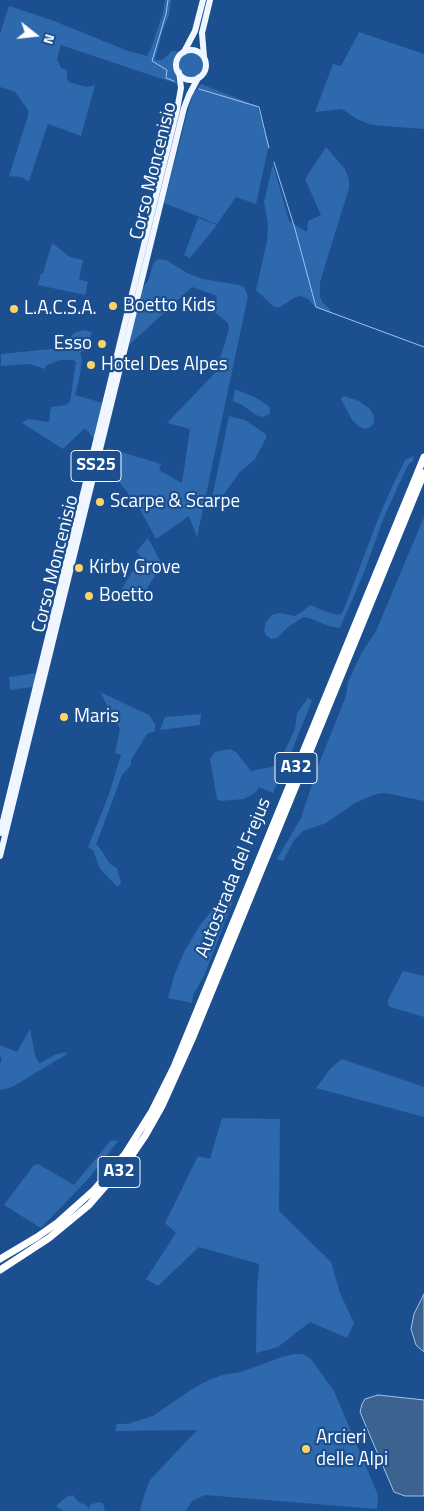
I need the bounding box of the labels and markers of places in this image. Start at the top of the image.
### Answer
place label: Boetto Kids [123,295,216,317]
place label: L.A.C.S.A. [24,298,97,320]
marker: Boetto Kids [107,300,119,312]
marker: L.A.C.S.A. [8,303,20,315]
place label: Esso [54,333,92,355]
marker: Esso [96,338,108,350]
place label: Hotel Des Alpes [101,354,228,376]
marker: Hotel Des Alpes [85,359,97,371]
place label: Scarpe & Scarpe [110,491,240,513]
marker: Scarpe & Scarpe [94,496,106,508]
place label: Kirby Grove [89,557,180,579]
marker: Kirby Grove [73,562,85,574]
place label: Boetto [99,585,154,607]
marker: Boetto [83,590,95,602]
place label: Maris [74,706,119,728]
marker: Maris [58,711,70,723]
place label: Arcieri delle Alpi [316,1427,388,1471]
marker: Arcieri delle Alpi [300,1443,312,1455]

